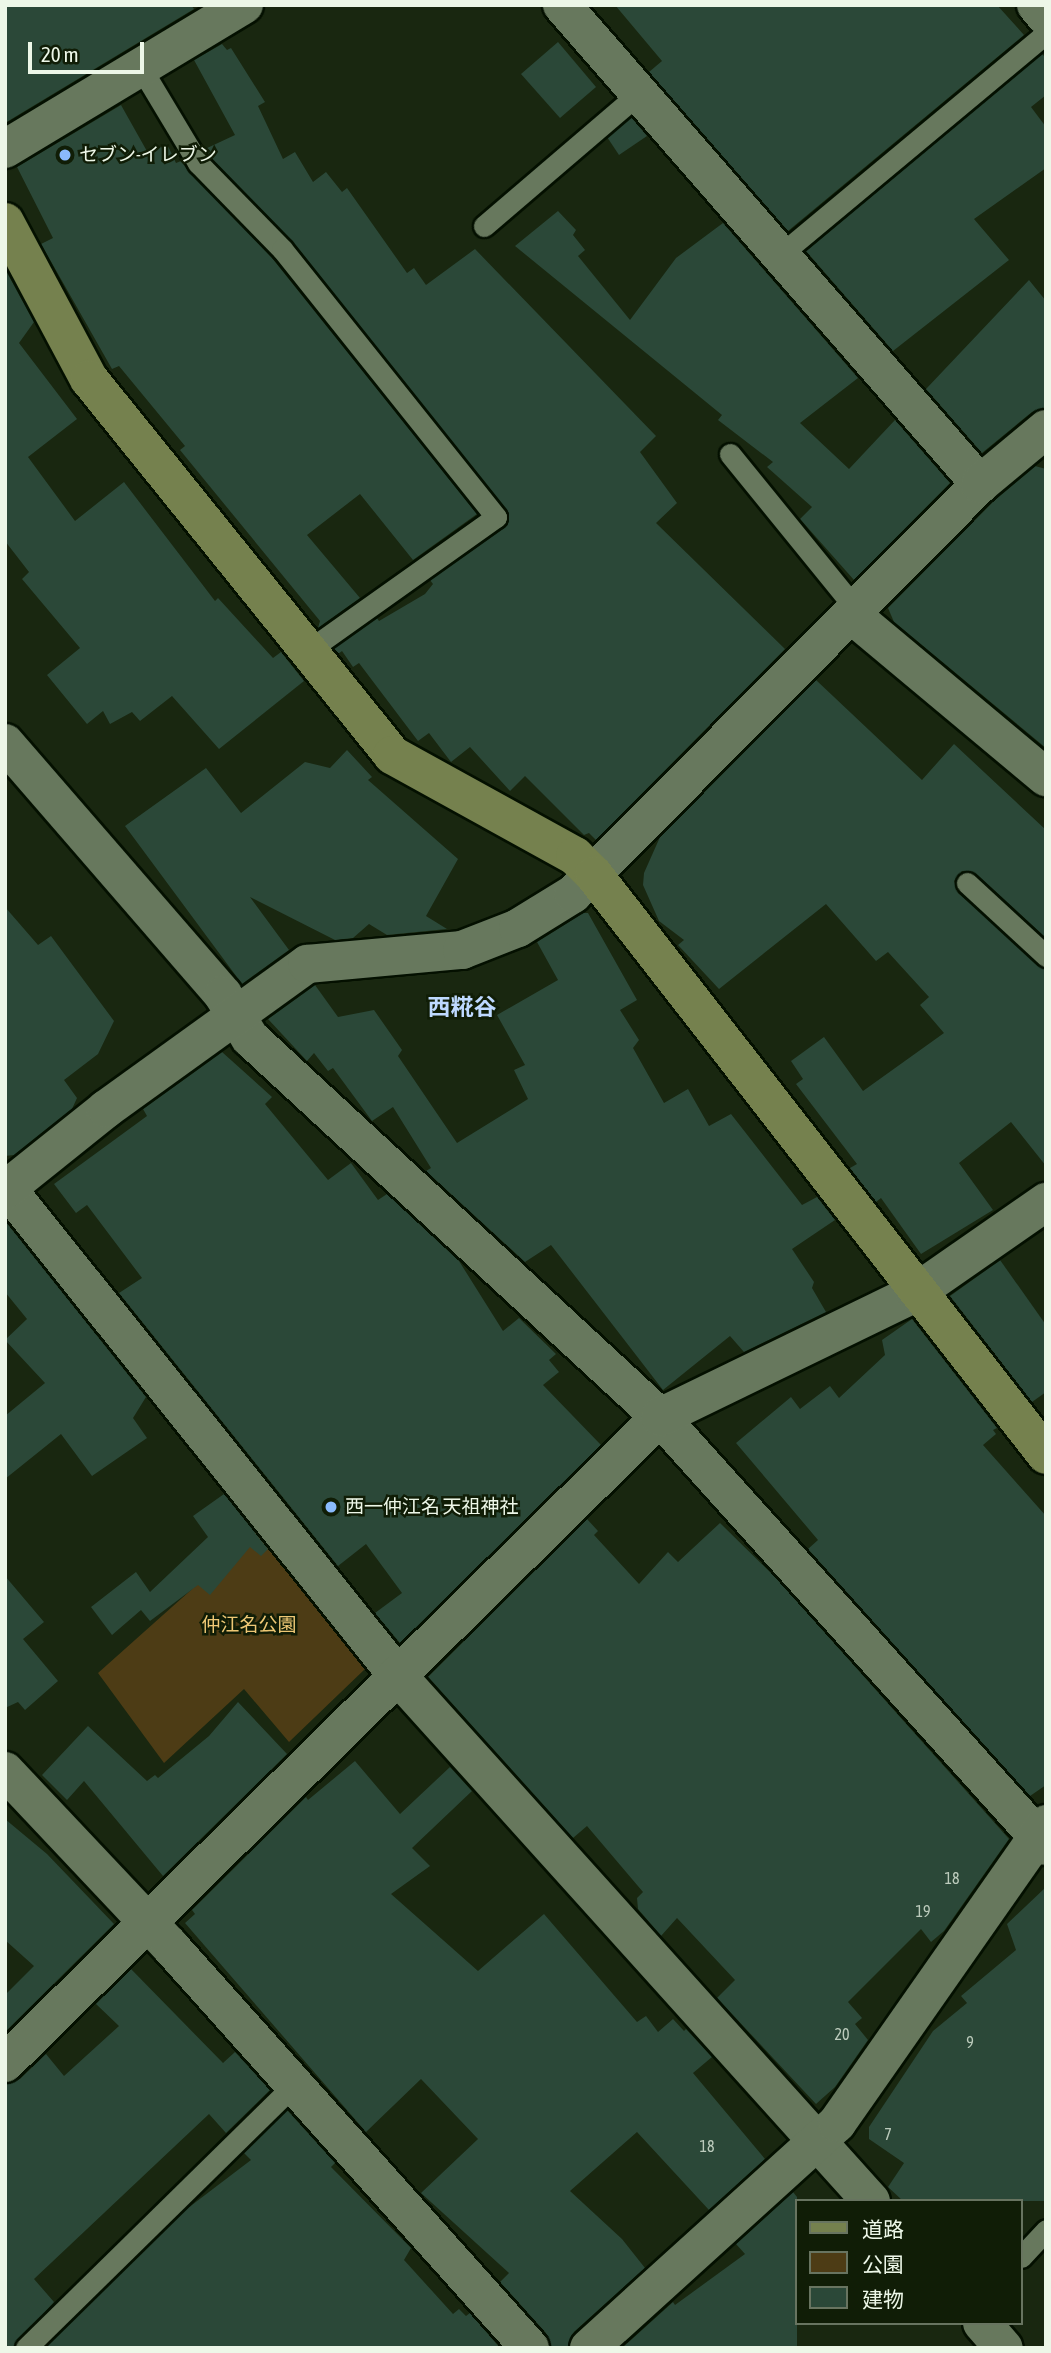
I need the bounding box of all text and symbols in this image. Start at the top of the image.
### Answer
scale bar [32,28,147,72]
text: 20 m [41,42,79,66]
place label: セブン-イレブン [79,144,217,166]
marker: セブン-イレブン [57,147,73,163]
district label: 西糀谷 [428,993,496,1021]
place label: 西一仲江名 天祖神社 [345,1496,519,1518]
marker: 西一仲江名 天祖神社 [323,1499,339,1515]
park label: 仲江名公園 [202,1614,296,1636]
house number: 18 [944,1868,960,1888]
house number: 19 [915,1901,931,1921]
house number: 20 [834,2024,850,2044]
house number: 9 [966,2032,974,2052]
house number: 7 [884,2124,892,2144]
house number: 18 [699,2136,715,2156]
legend [796,2199,1023,2325]
text: 道路 [862,2217,904,2241]
text: 公園 [862,2252,904,2276]
text: 建物 [862,2287,904,2311]

